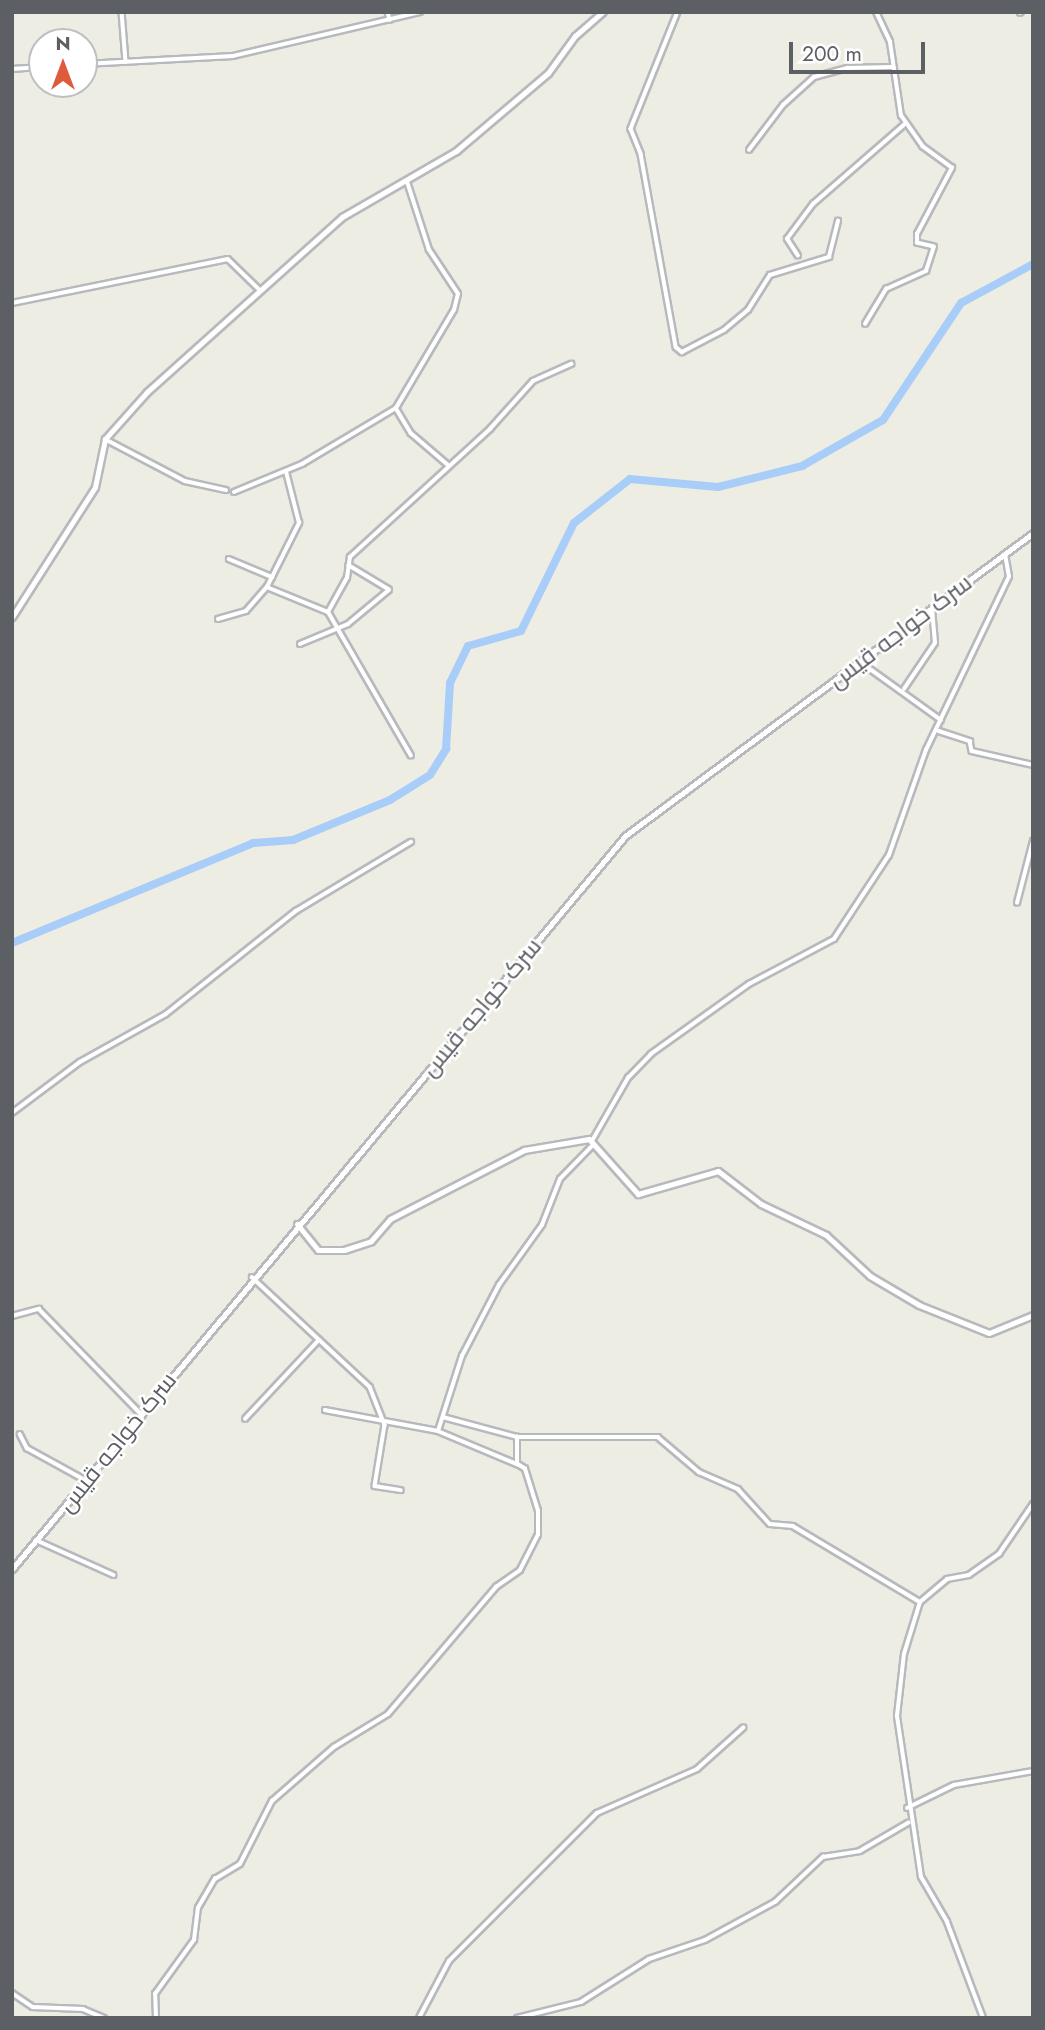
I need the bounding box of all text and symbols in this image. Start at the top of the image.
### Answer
north arrow [28,28,98,98]
scale bar [793,28,930,72]
text: N [55,30,71,57]
text: 200 m [802,39,862,69]
street label: سرک خواجه قیس [823,568,977,694]
street label: سرک خواجه قیس [415,932,547,1082]
street label: سرک خواجه قیس [52,1366,182,1518]

